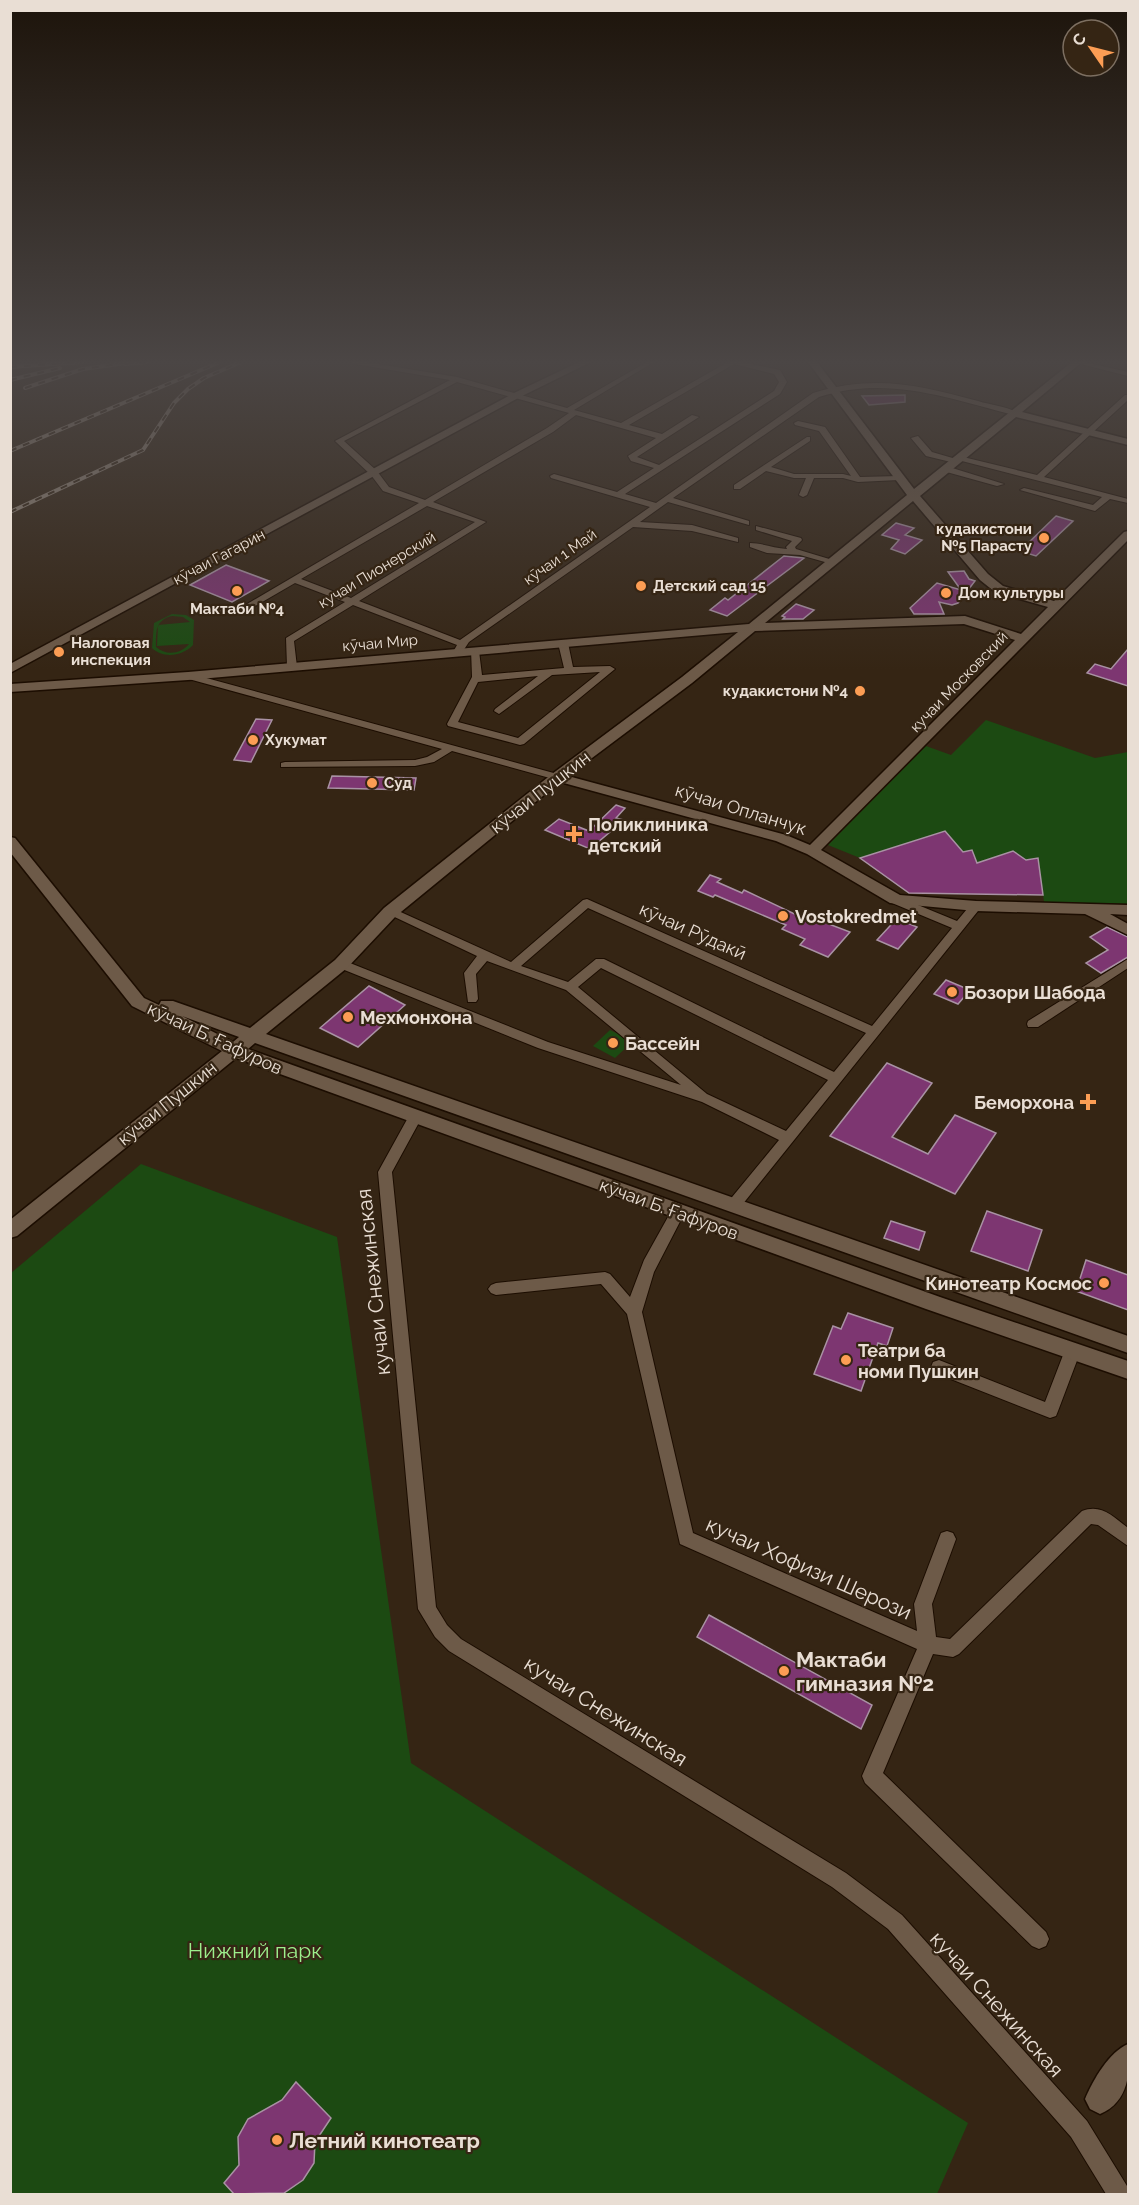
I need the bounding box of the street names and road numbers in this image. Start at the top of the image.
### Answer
street label: кӯчаи Гагарин [170,525,268,589]
street label: кӯчаи 1 Май [520,525,600,589]
street label: кучаи Пионерский [315,528,439,612]
street label: кучаи Московский [906,628,1012,736]
street label: кӯчаи Мир [341,631,419,655]
street label: кӯчаи Пушкин [486,746,594,838]
street label: кӯчаи Опланчук [673,779,809,839]
street label: кӯчаи Рӯдакӣ [636,898,750,964]
street label: кӯчаи Б. Ғафуров [144,998,286,1078]
street label: кӯчаи Пушкин [113,1057,221,1149]
street label: кӯчаи Б. Ғафуров [597,1174,741,1244]
street label: кучаи Снежинская [351,1188,395,1376]
street label: кучаи Хофизи Шерози [702,1511,916,1625]
street label: кучаи Снежинская [520,1651,692,1771]
street label: кучаи Снежинская [925,1926,1069,2082]

